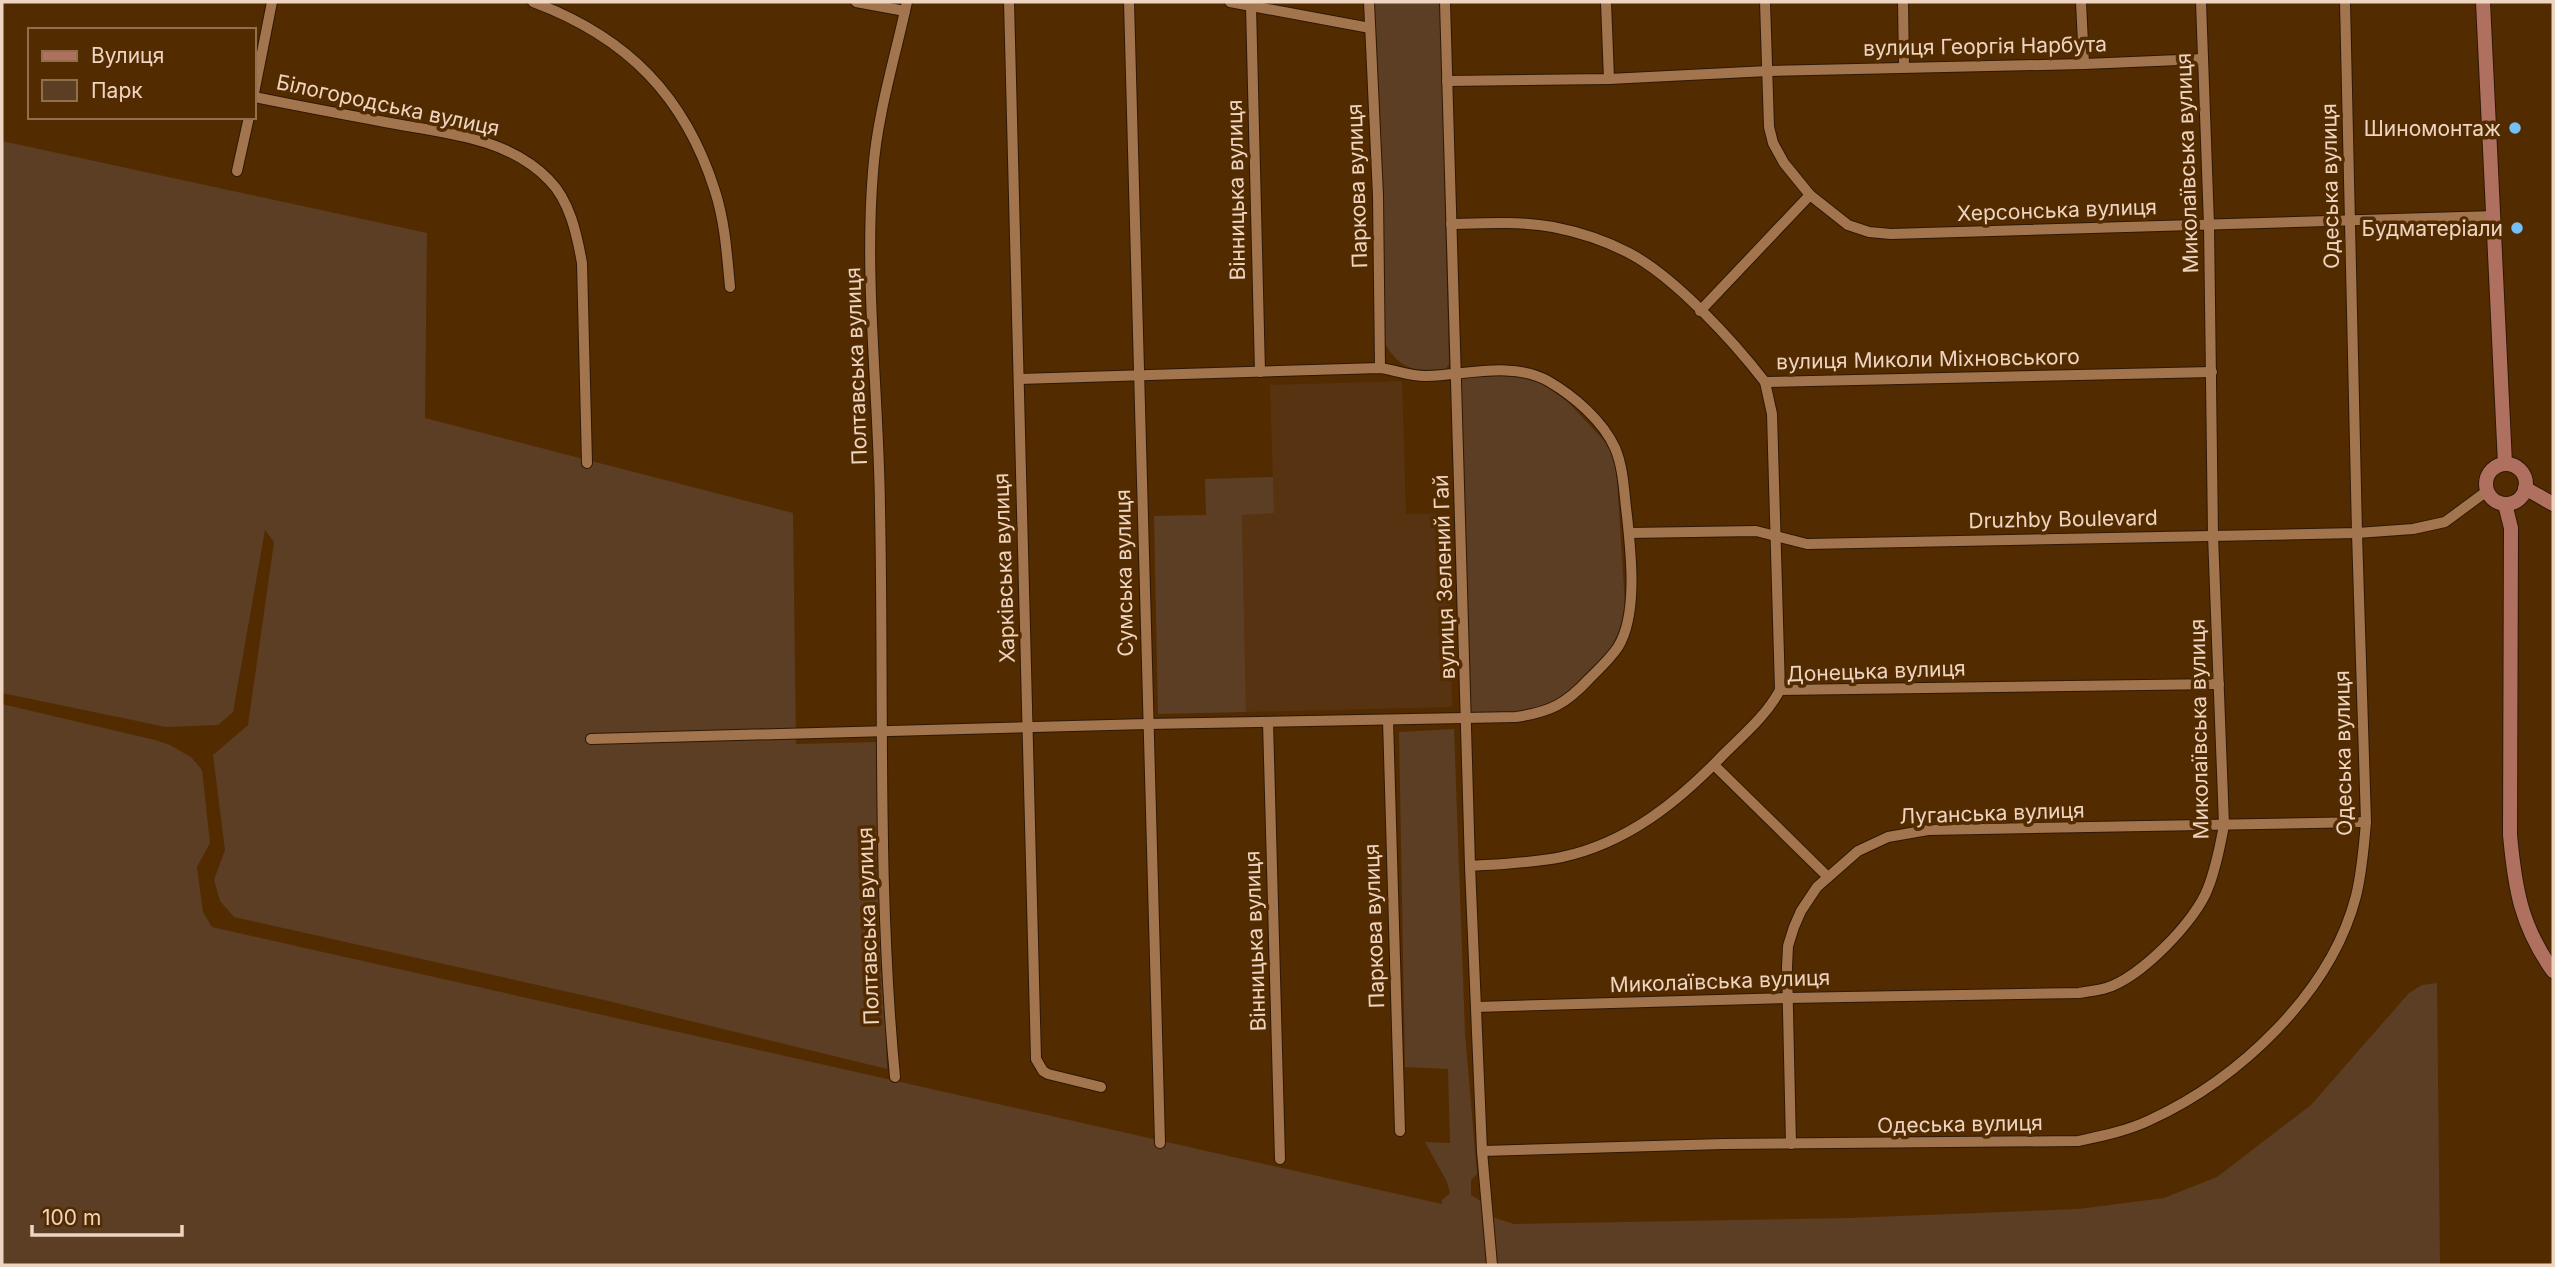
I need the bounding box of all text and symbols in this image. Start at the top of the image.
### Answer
legend [28,28,256,119]
street label: вулиця Георгія Нарбута [1863,31,2107,61]
text: Вулиця [91,43,164,68]
street label: Миколаївська вулиця [2171,52,2203,274]
street label: Білогородська вулиця [274,69,502,141]
text: Парк [91,78,143,103]
street label: Вінницька вулиця [1222,99,1250,281]
street label: Паркова вулиця [1342,103,1372,269]
street label: Одеська вулиця [2316,103,2344,269]
place label: Шиномонтаж [2364,116,2501,141]
marker: Шиномонтаж [2507,120,2523,136]
street label: Херсонська вулиця [1957,194,2157,226]
place label: Будматеріали [2362,216,2503,241]
marker: Будматеріали [2509,220,2525,236]
street label: Полтавська вулиця [840,267,872,465]
street label: вулиця Миколи Міхновського [1776,344,2080,374]
street label: Харківська вулиця [988,472,1020,664]
street label: вулиця Зелений Гай [1428,474,1460,680]
street label: Сумська вулиця [1110,489,1138,657]
street label: Druzhby Boulevard [1968,505,2158,533]
street label: Миколаївська вулиця [2185,618,2213,840]
street label: Донецька вулиця [1786,655,1966,687]
street label: Одеська вулиця [2329,670,2357,836]
street label: Луганська вулиця [1899,797,2085,829]
street label: Полтавська вулиця [852,827,884,1025]
street label: Паркова вулиця [1359,843,1389,1009]
street label: Вінницька вулиця [1239,850,1271,1032]
street label: Миколаївська вулиця [1609,965,1831,997]
street label: Одеська вулиця [1877,1110,2043,1138]
scale bar [32,1194,182,1238]
text: 100 m [42,1205,101,1230]

